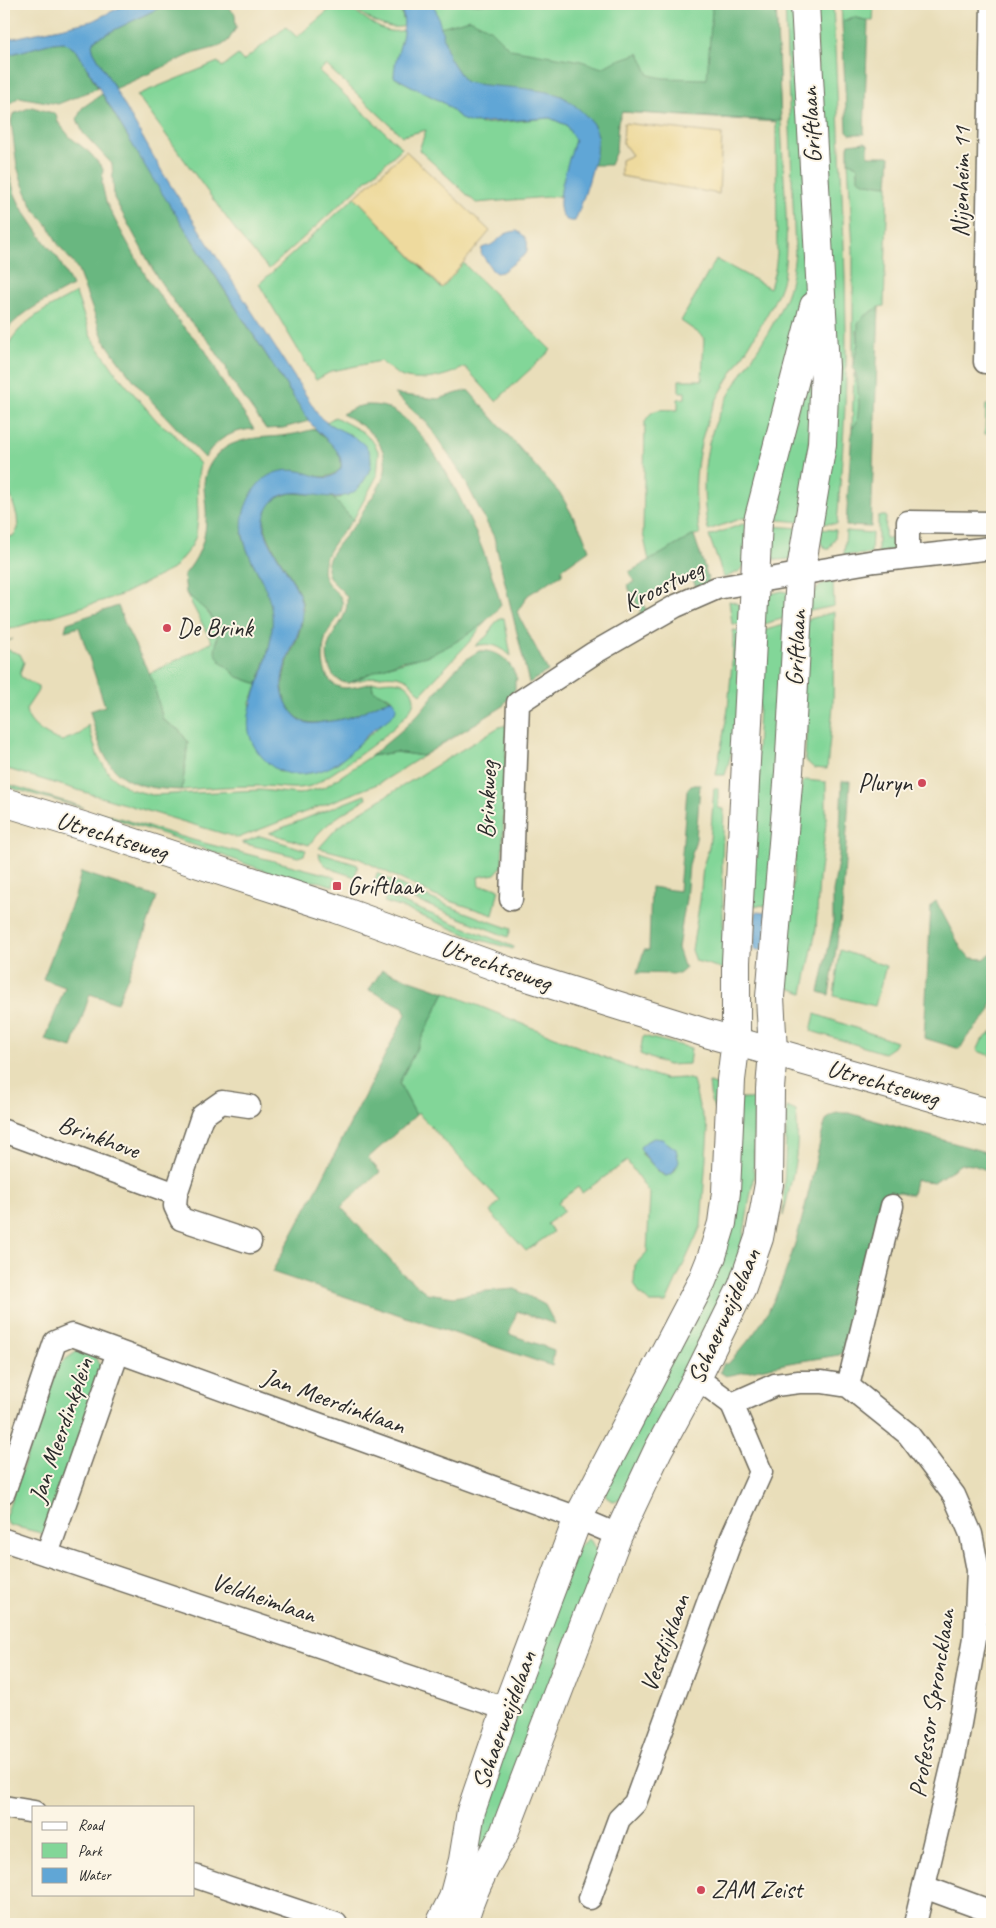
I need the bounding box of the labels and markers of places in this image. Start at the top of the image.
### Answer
place label: De Brink [177,612,255,644]
marker: De Brink [161,622,173,634]
place label: Pluryn [858,767,913,799]
marker: Pluryn [916,777,928,789]
place label: Griftlaan [347,870,425,902]
marker: Griftlaan [331,880,343,892]
place label: ZAM Zeist [711,1874,805,1906]
marker: ZAM Zeist [695,1884,707,1896]

